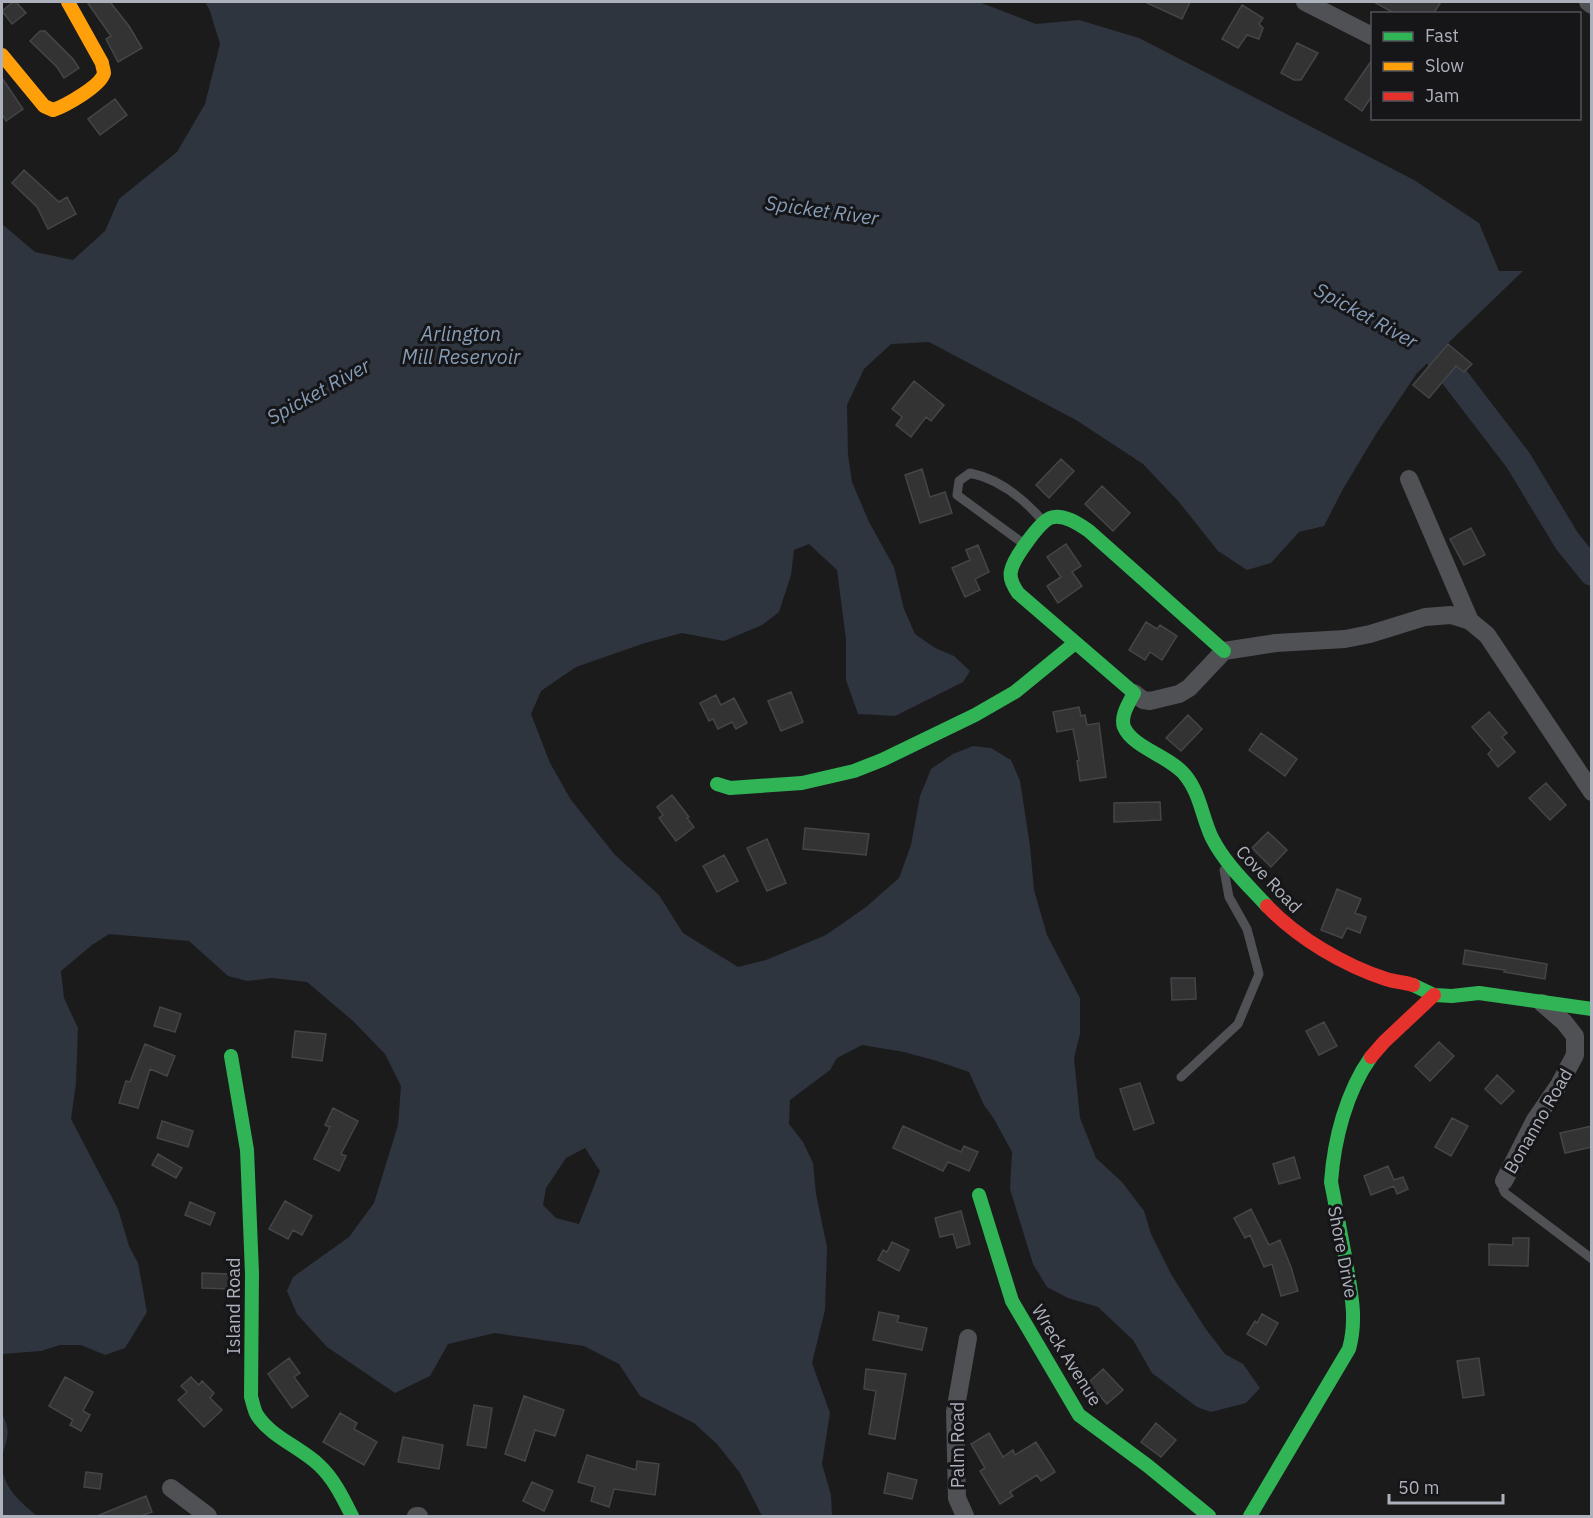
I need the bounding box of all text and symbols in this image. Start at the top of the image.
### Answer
legend [1371,12,1581,120]
text: Fast [1425,24,1459,47]
text: Slow [1425,54,1464,77]
text: Jam [1425,84,1460,107]
water label: Spicket River [764,189,881,231]
water label: Spicket River [1310,276,1423,355]
water label: Arlington Mill Reservoir [402,320,521,370]
water label: Spicket River [262,351,375,430]
street label: Cove Road [1231,840,1307,918]
street label: Bonanno Road [1499,1064,1577,1178]
street label: Shore Drive [1323,1204,1363,1300]
street label: Island Road [222,1258,245,1354]
street label: Wreck Avenue [1027,1300,1107,1410]
street label: Palm Road [946,1402,969,1488]
scale bar [1389,1467,1503,1505]
text: 50 m [1398,1476,1440,1499]

